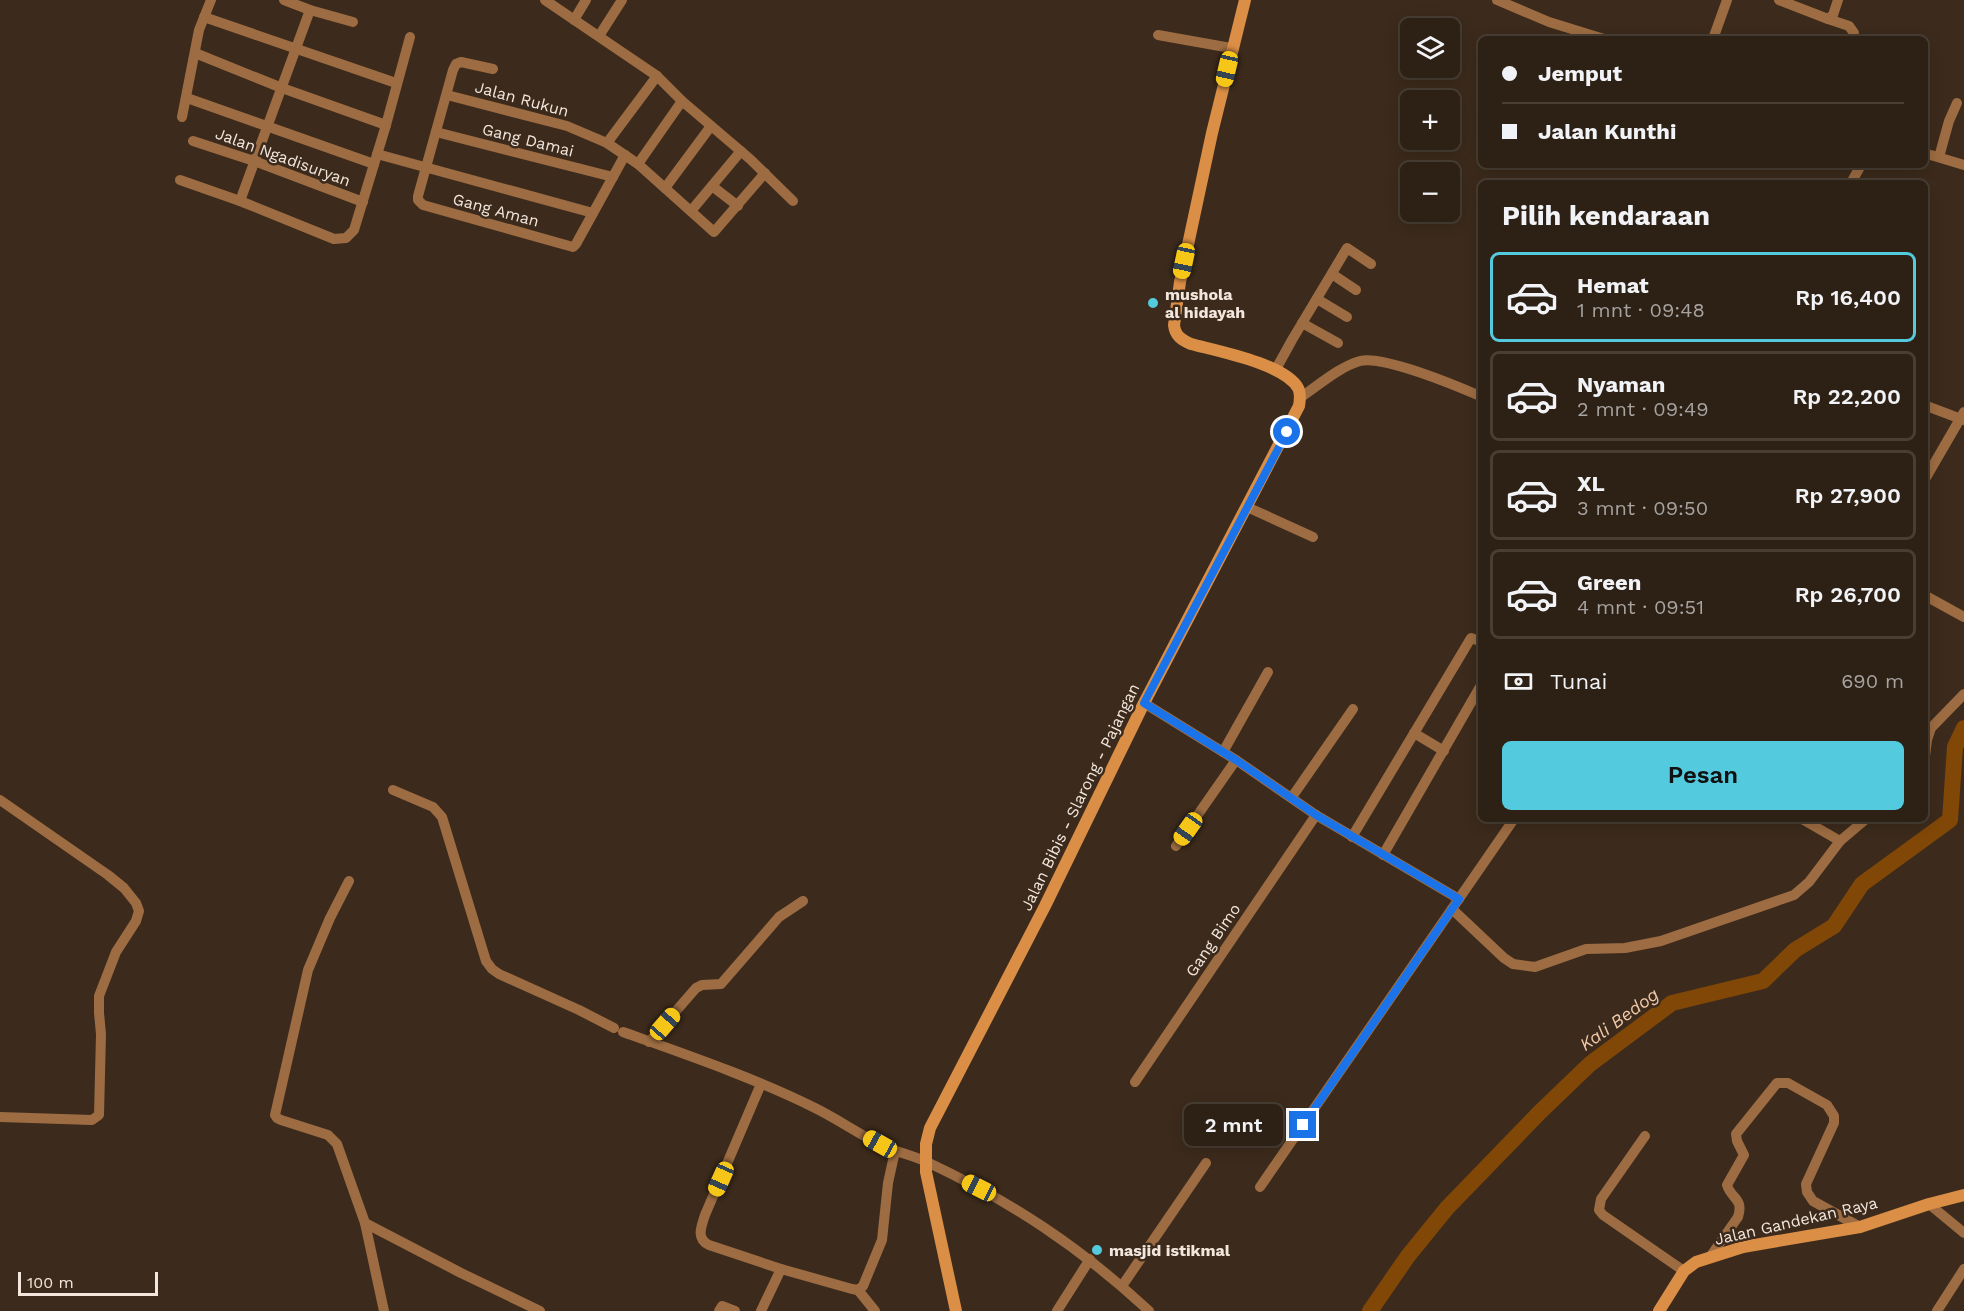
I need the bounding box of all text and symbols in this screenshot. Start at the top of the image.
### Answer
map controls [1400,18,1460,222]
button: layers [1400,18,1460,78]
car [1214,49,1240,89]
text: Jemput [1538,61,1622,86]
street label: Jalan Rukun [473,77,571,121]
button: + [1400,90,1460,150]
street label: Gang Damai [480,119,576,161]
text: Jalan Kunthi [1538,119,1676,144]
street label: Jalan Ngadisuryan [213,124,353,190]
button: − [1400,162,1460,222]
street label: Gang Aman [451,189,541,231]
text: Pilih kendaraan [1502,200,1710,232]
car [1171,242,1197,280]
icon: car [1505,270,1559,324]
text: Hemat [1577,273,1649,298]
place label: mushola al hidayah [1165,285,1245,322]
text: Rp 16,400 [1795,285,1901,310]
marker: mushola al hidayah [1146,296,1160,310]
text: 1 mnt · 09:48 [1577,298,1705,322]
icon: car [1505,369,1559,423]
text: Nyaman [1577,372,1665,397]
text: Rp 22,200 [1792,384,1901,409]
text: 2 mnt · 09:49 [1577,397,1709,421]
route start [1273,418,1300,445]
icon: car [1505,468,1559,522]
text: XL [1577,471,1605,496]
text: Rp 27,900 [1795,483,1901,508]
text: 3 mnt · 09:50 [1577,496,1708,520]
icon: car [1505,567,1559,621]
text: Green [1577,570,1641,595]
text: Rp 26,700 [1795,582,1901,607]
text: 4 mnt · 09:51 [1577,595,1704,619]
icon: cash [1502,665,1535,698]
text: Tunai [1550,669,1607,694]
text: 690 m [1841,669,1904,693]
street label: Jalan Bibis - Slarong - Pajangan [1017,680,1143,914]
button: Pesan [1502,741,1904,810]
car [1170,809,1206,849]
street label: Gang Bimo [1182,900,1244,980]
water label: Kali Bedog [1575,983,1663,1055]
car [646,1005,684,1043]
callout: 2 mnt [1183,1104,1282,1146]
route end [1289,1111,1316,1138]
text: 2 mnt [1205,1113,1262,1137]
car [860,1127,900,1161]
car [705,1159,737,1199]
car [959,1172,999,1204]
street label: Jalan Gandekan Raya [1713,1193,1879,1249]
place label: masjid istikmal [1109,1241,1231,1260]
marker: masjid istikmal [1090,1243,1104,1257]
scale bar [18,1269,158,1296]
text: 100 m [27,1273,74,1292]

